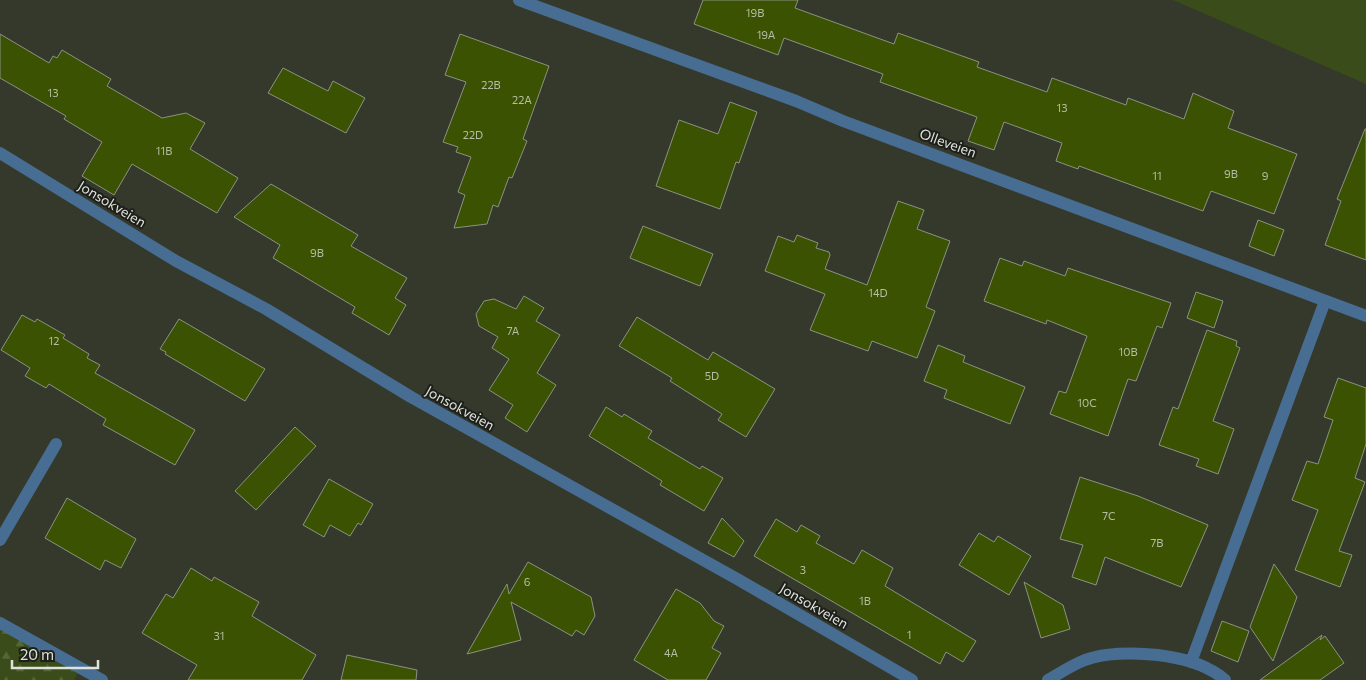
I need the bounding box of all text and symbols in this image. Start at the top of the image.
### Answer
house number: 19B [746,6,764,19]
house number: 19A [757,28,776,41]
house number: 22B [481,78,501,91]
house number: 13 [48,86,58,99]
house number: 22A [512,93,532,106]
house number: 13 [1057,101,1067,114]
street label: Olleveien [917,124,979,161]
house number: 22D [463,128,483,141]
house number: 11B [156,144,172,157]
house number: 9B [1224,167,1238,180]
house number: 11 [1152,169,1162,182]
house number: 9 [1262,169,1269,182]
street label: Jonsokveien [75,177,149,230]
house number: 9B [310,246,324,259]
house number: 14D [868,286,888,299]
house number: 7A [507,324,520,337]
house number: 12 [49,334,59,347]
house number: 10B [1119,345,1137,358]
house number: 5D [705,369,719,382]
street label: Jonsokveien [423,382,498,433]
house number: 10C [1077,396,1097,409]
house number: 7C [1102,509,1116,522]
house number: 7B [1151,536,1163,549]
house number: 3 [800,563,806,576]
house number: 6 [524,575,531,588]
street label: Jonsokveien [777,579,851,632]
house number: 1B [859,594,871,607]
house number: 1 [907,628,911,641]
house number: 31 [214,629,224,642]
scale bar [12,638,99,670]
text: 20 m [20,645,54,663]
house number: 4A [664,646,678,659]

